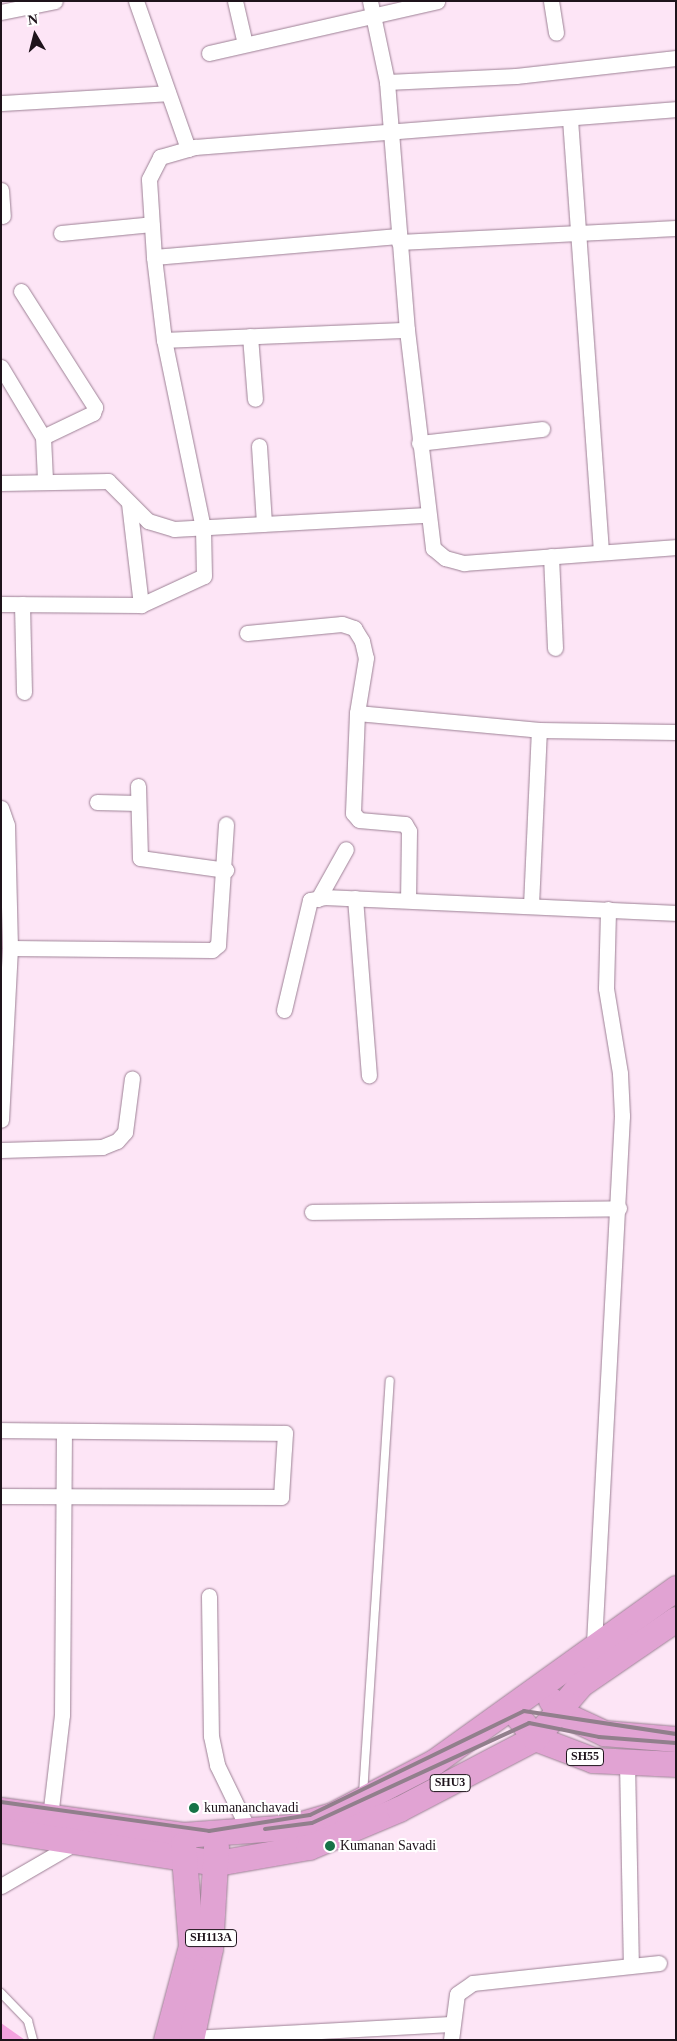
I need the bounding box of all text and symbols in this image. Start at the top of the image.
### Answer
north arrow [10,10,60,60]
text: N [27,12,39,28]
road number: SH55 [565,1748,605,1766]
road number: SHU3 [429,1774,471,1792]
place label: kumananchavadi [204,1800,299,1816]
marker: kumananchavadi [188,1802,200,1814]
place label: Kumanan Savadi [340,1838,436,1854]
marker: Kumanan Savadi [324,1840,336,1852]
road number: SH113A [185,1929,237,1948]

